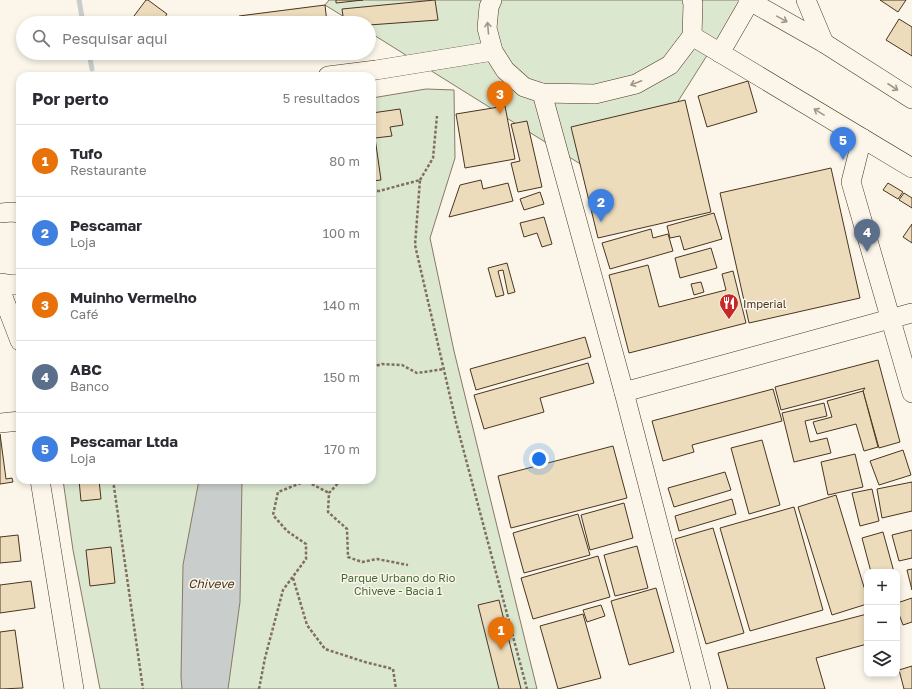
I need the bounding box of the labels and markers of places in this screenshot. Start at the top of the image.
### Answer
pin: 3 [487,81,513,114]
pin: 5 [830,127,856,160]
pin: 2 [588,189,614,222]
pin: 4 [854,219,880,252]
restaurant icon: Imperial [718,292,740,320]
place label: Imperial [743,297,787,310]
pin: 1 [488,617,514,650]

